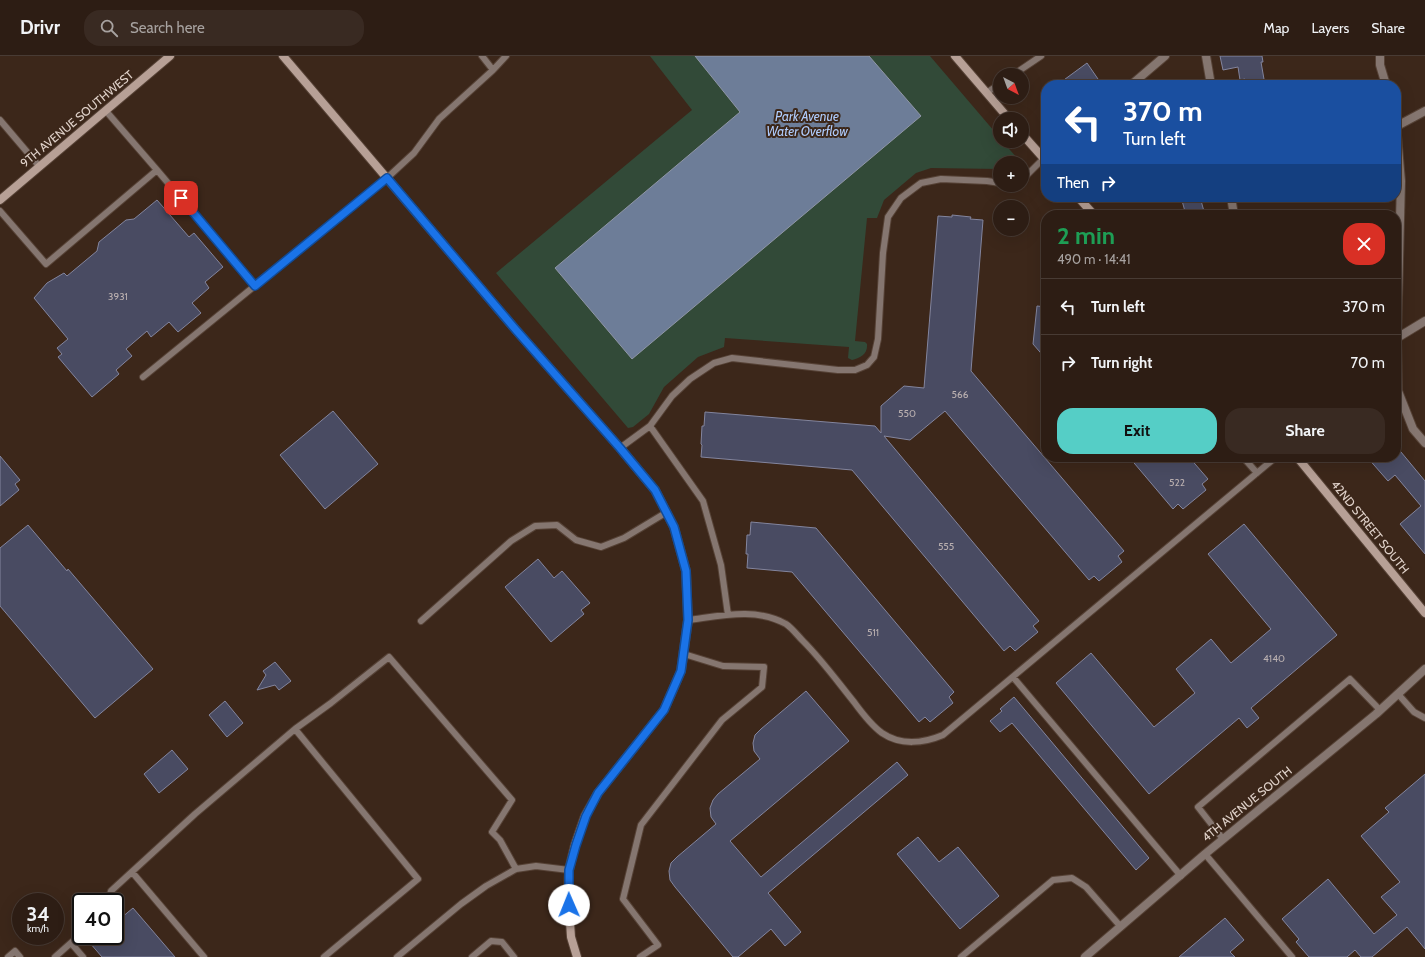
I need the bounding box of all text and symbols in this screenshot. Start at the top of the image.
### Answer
search box [84,10,364,46]
text: Drivr [20,16,60,39]
icon: search [98,17,120,39]
text: Search here [130,19,205,37]
text: Map [1264,19,1289,37]
text: Layers [1311,19,1349,37]
text: Share [1371,19,1405,37]
street label: 9TH AVENUE SOUTHWEST [17,67,137,170]
north arrow [993,68,1029,104]
map controls [993,68,1029,236]
text: 370 m [1123,94,1203,128]
icon: left [1057,96,1109,148]
water label: Park Avenue Water Overflow [766,108,848,139]
button: sound [993,112,1029,148]
text: Turn left [1123,128,1186,150]
button: + [993,156,1029,192]
icon: right [1097,172,1119,194]
text: Then [1057,174,1089,192]
pin [164,181,198,215]
icon: arrive [170,187,192,209]
button: − [993,200,1029,236]
text: 2 min [1057,221,1115,250]
button: close [1343,223,1385,265]
text: 490 m · 14:41 [1057,251,1130,267]
house number: 3931 [108,290,128,303]
icon: left [1057,296,1079,318]
text: Turn left [1091,298,1145,316]
text: 370 m [1342,298,1385,316]
icon: right [1057,352,1079,374]
text: Turn right [1091,354,1152,372]
text: 70 m [1351,354,1385,372]
house number: 566 [952,388,969,401]
house number: 550 [898,407,916,420]
button: Exit [1057,408,1217,454]
button: Share [1225,408,1385,454]
house number: 522 [1169,476,1185,489]
street label: 42ND STREET SOUTH [1328,477,1413,576]
house number: 555 [938,540,954,553]
house number: 511 [867,626,879,639]
house number: 4140 [1263,652,1285,665]
street label: 4TH AVENUE SOUTH [1199,763,1295,844]
position arrow [548,884,590,926]
speed limit sign: 40 [72,893,124,945]
text: 34 [26,902,50,926]
text: km/h [27,922,49,935]

